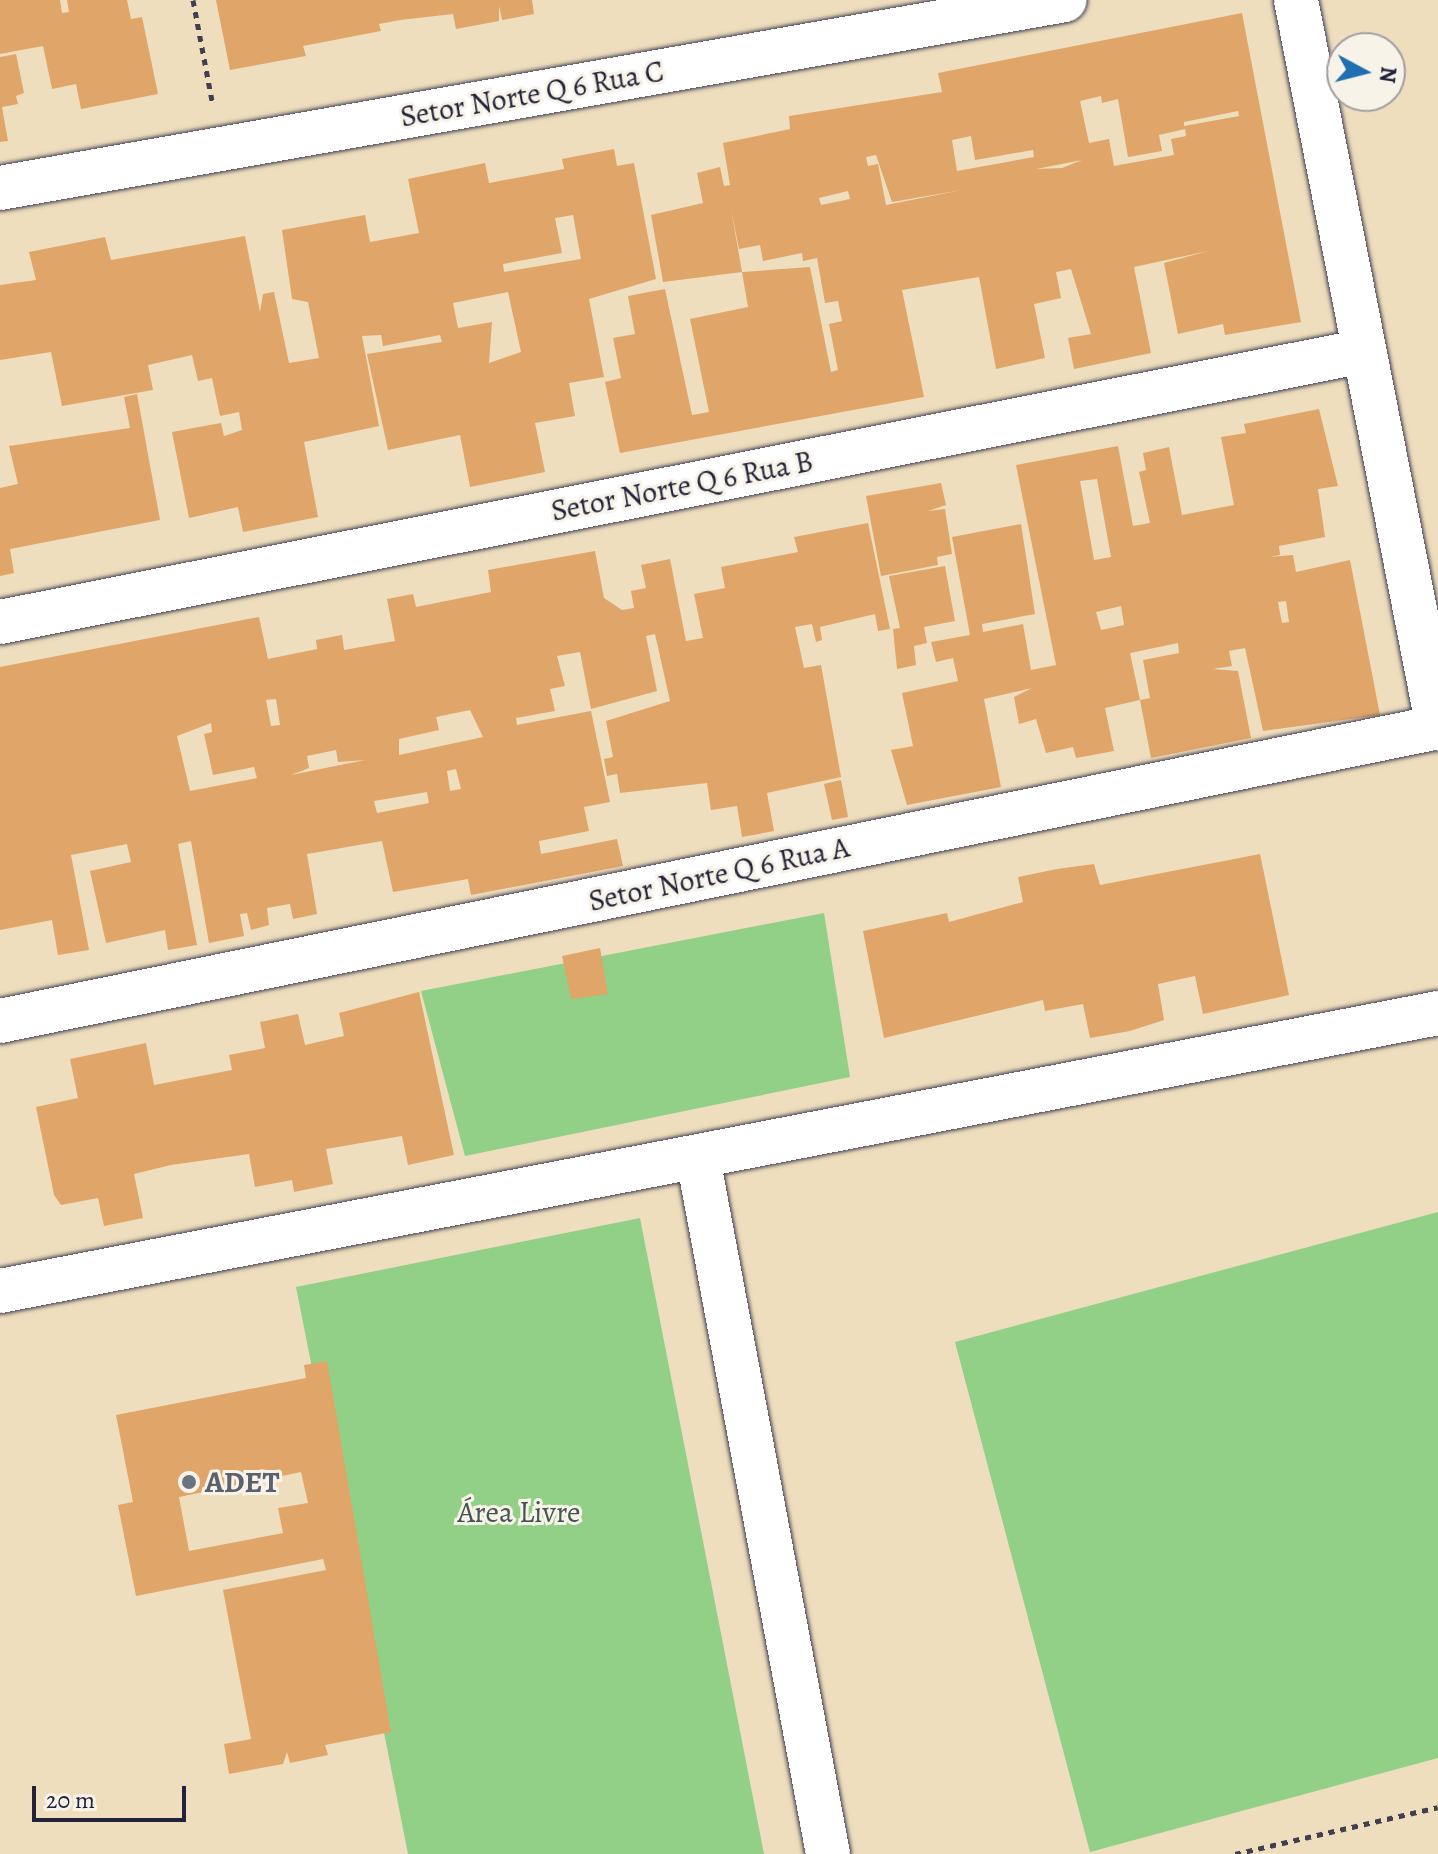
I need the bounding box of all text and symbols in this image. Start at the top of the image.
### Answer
north arrow [1326,32,1406,112]
street label: Setor Norte Q 6 Rua C [398,53,666,135]
text: N [1372,65,1404,84]
street label: Setor Norte Q 6 Rua B [548,443,816,529]
street label: Setor Norte Q 6 Rua A [585,829,853,919]
place label: ADET [205,1464,279,1500]
marker: ADET [180,1473,198,1491]
park label: Área Livre [457,1494,581,1530]
scale bar [36,1770,190,1820]
text: 20 m [46,1784,95,1816]

